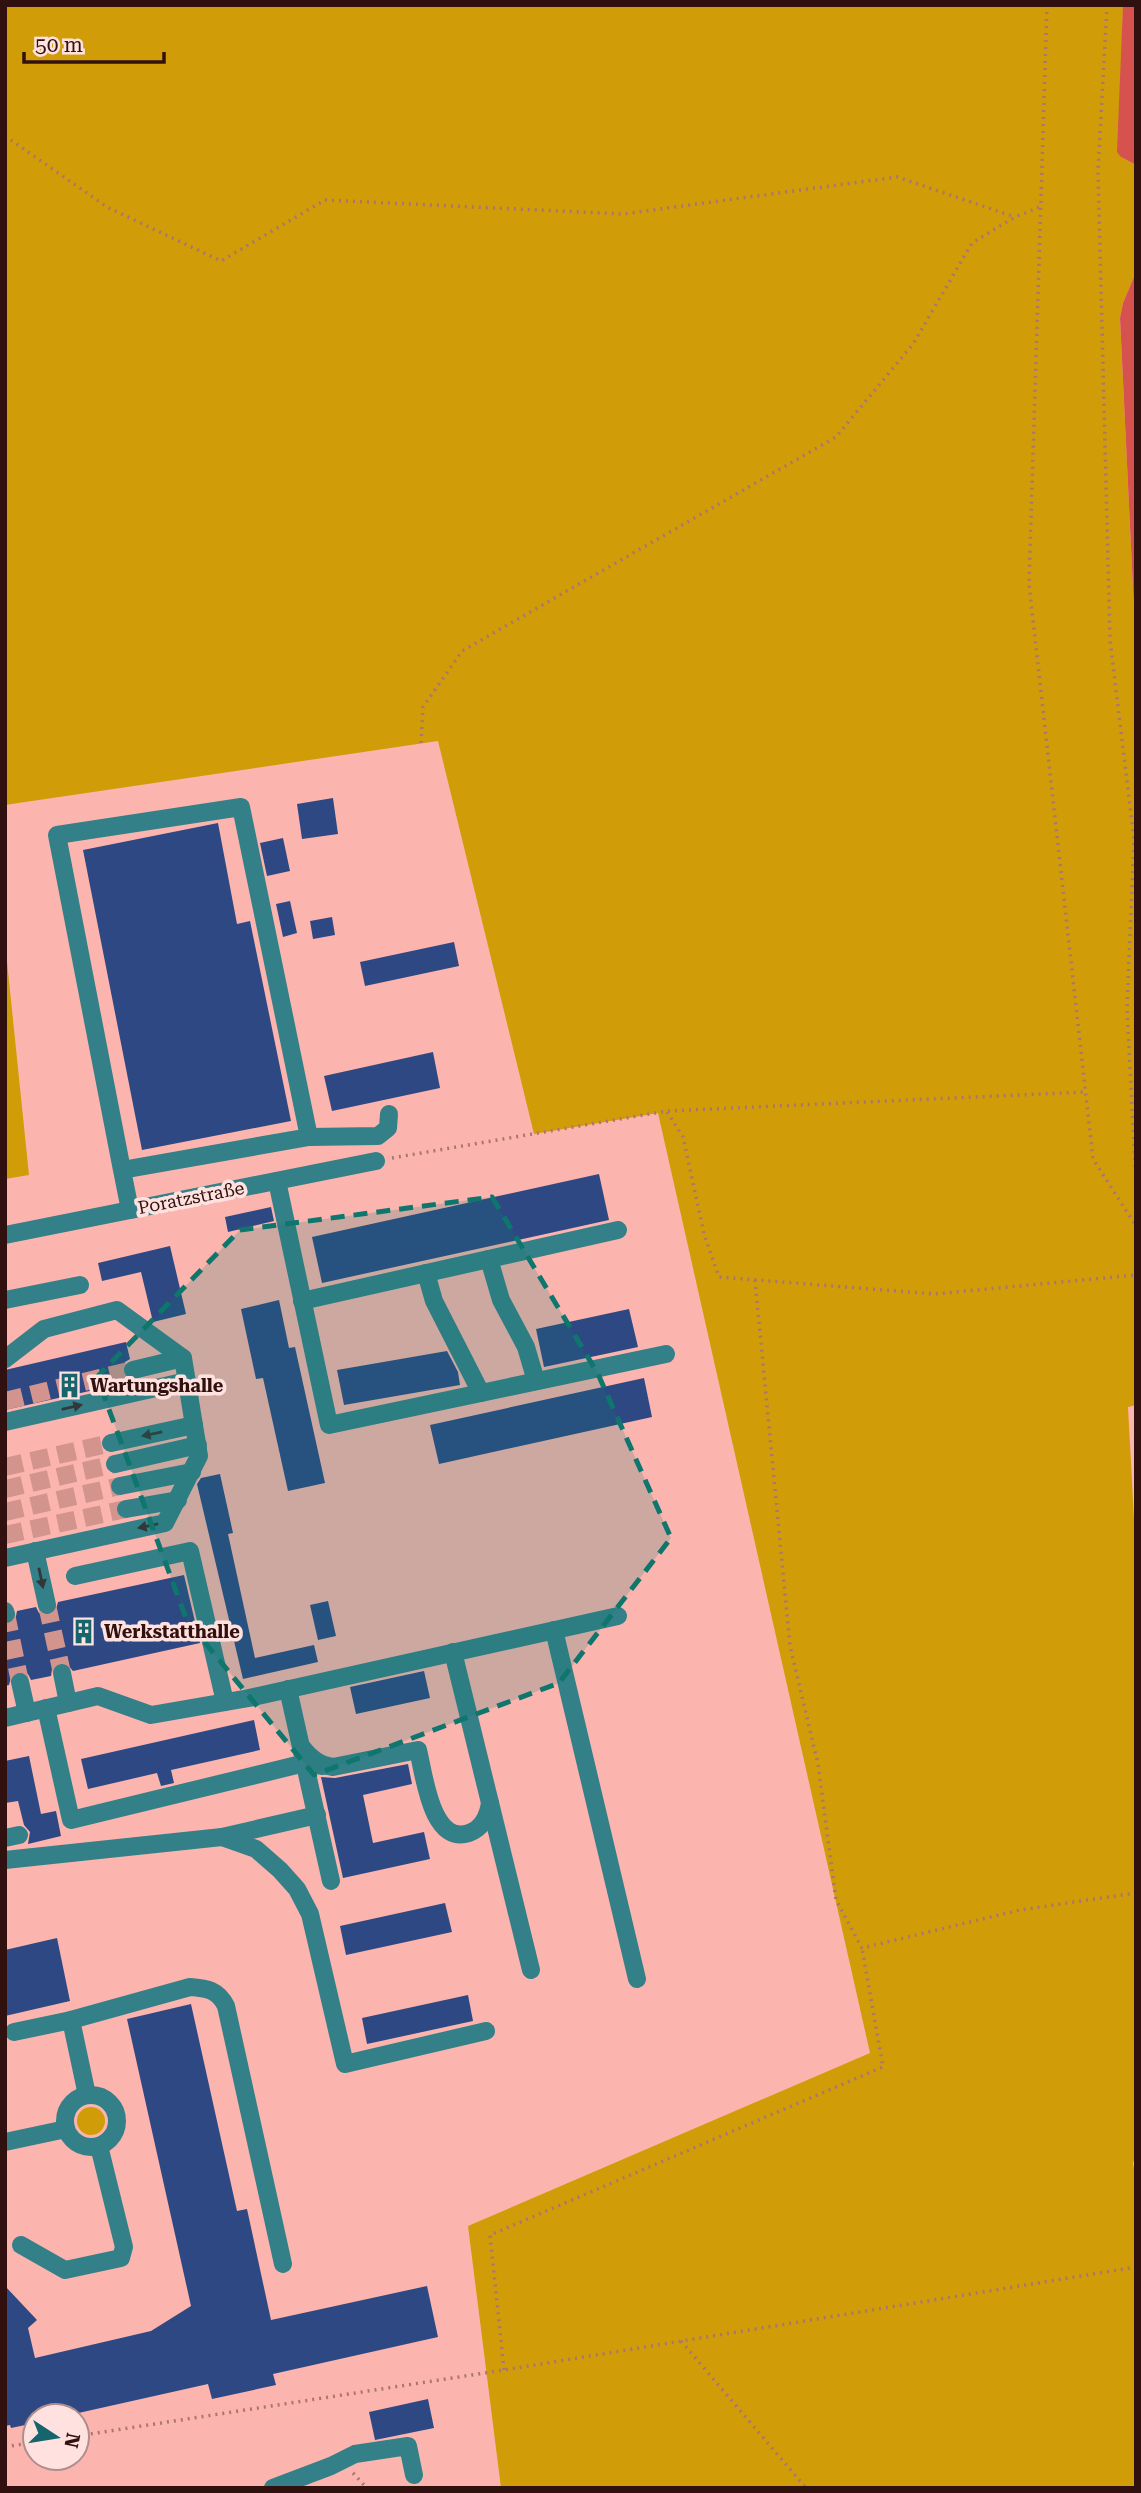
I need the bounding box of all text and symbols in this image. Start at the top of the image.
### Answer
scale bar [24,21,164,65]
text: 50 m [35,33,83,57]
street label: Poratzstraße [136,1177,246,1218]
building icon: Wartungshalle [56,1372,84,1400]
place label: Wartungshalle [90,1375,224,1396]
one-way arrow [61,1401,83,1412]
one-way arrow [141,1428,163,1439]
one-way arrow [137,1521,159,1532]
one-way arrow [36,1567,47,1589]
building icon: Werkstatthalle [70,1618,98,1646]
place label: Werkstatthalle [104,1621,240,1642]
north arrow [21,2402,91,2472]
text: N [59,2431,85,2450]

